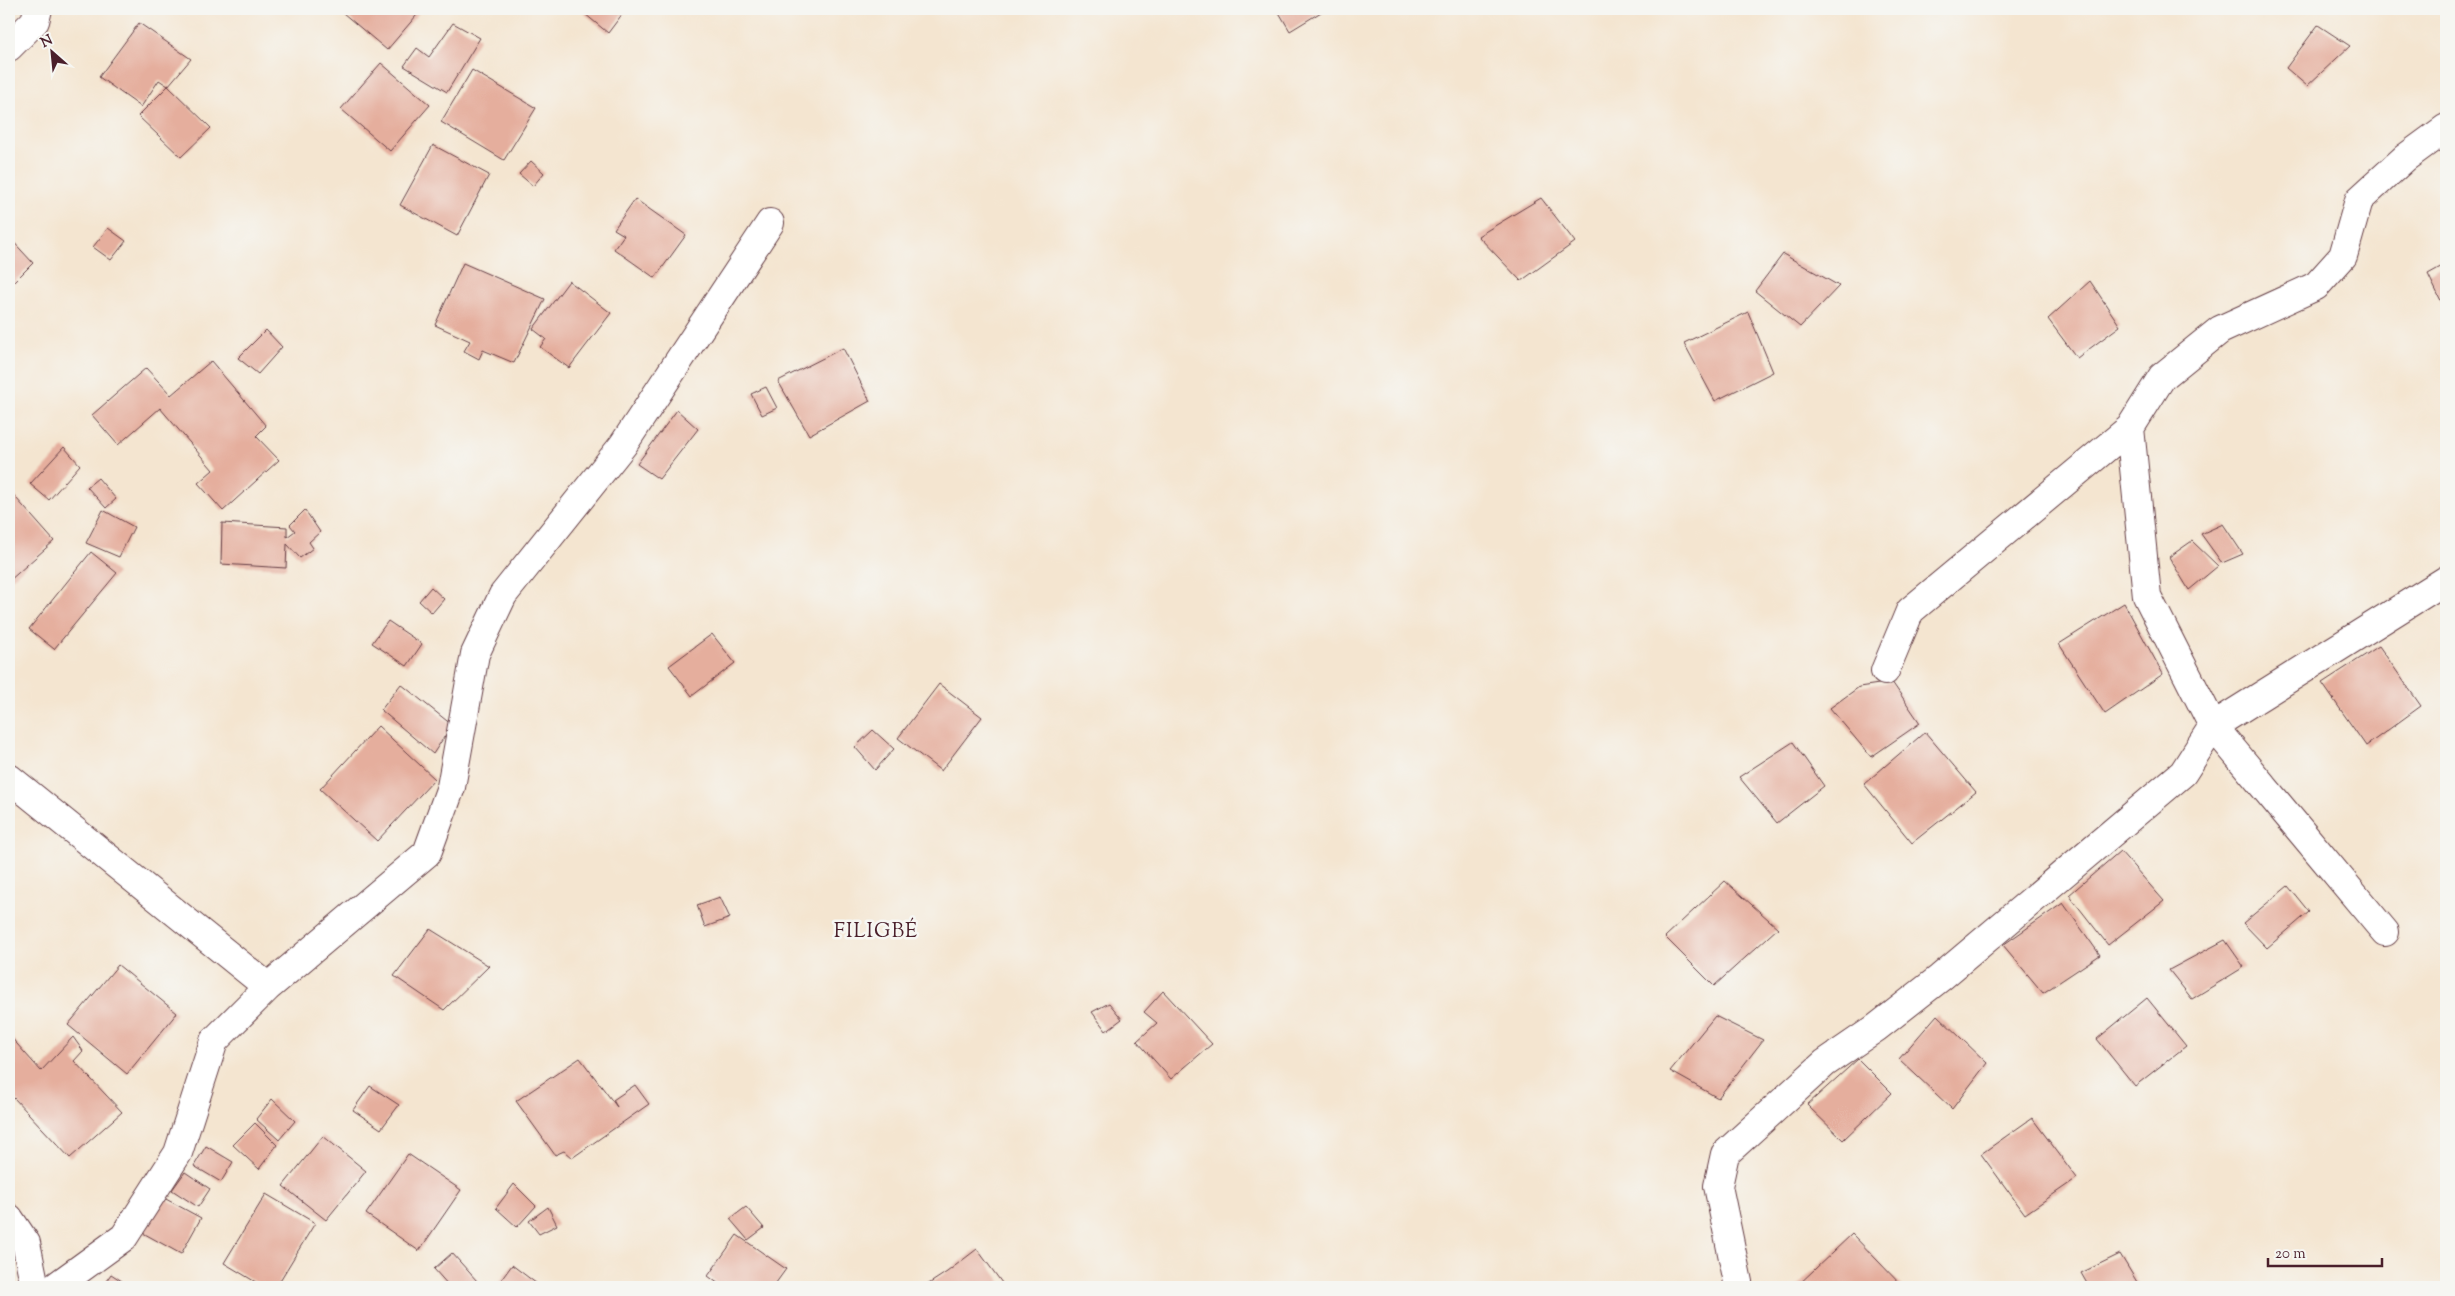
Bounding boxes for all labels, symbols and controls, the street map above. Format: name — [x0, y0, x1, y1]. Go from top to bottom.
north arrow — [28, 28, 78, 78]
text: N — [37, 31, 57, 54]
district label: FILIGBÉ — [834, 917, 918, 947]
scale bar — [2268, 1236, 2381, 1268]
text: 20 m — [2275, 1244, 2306, 1265]

